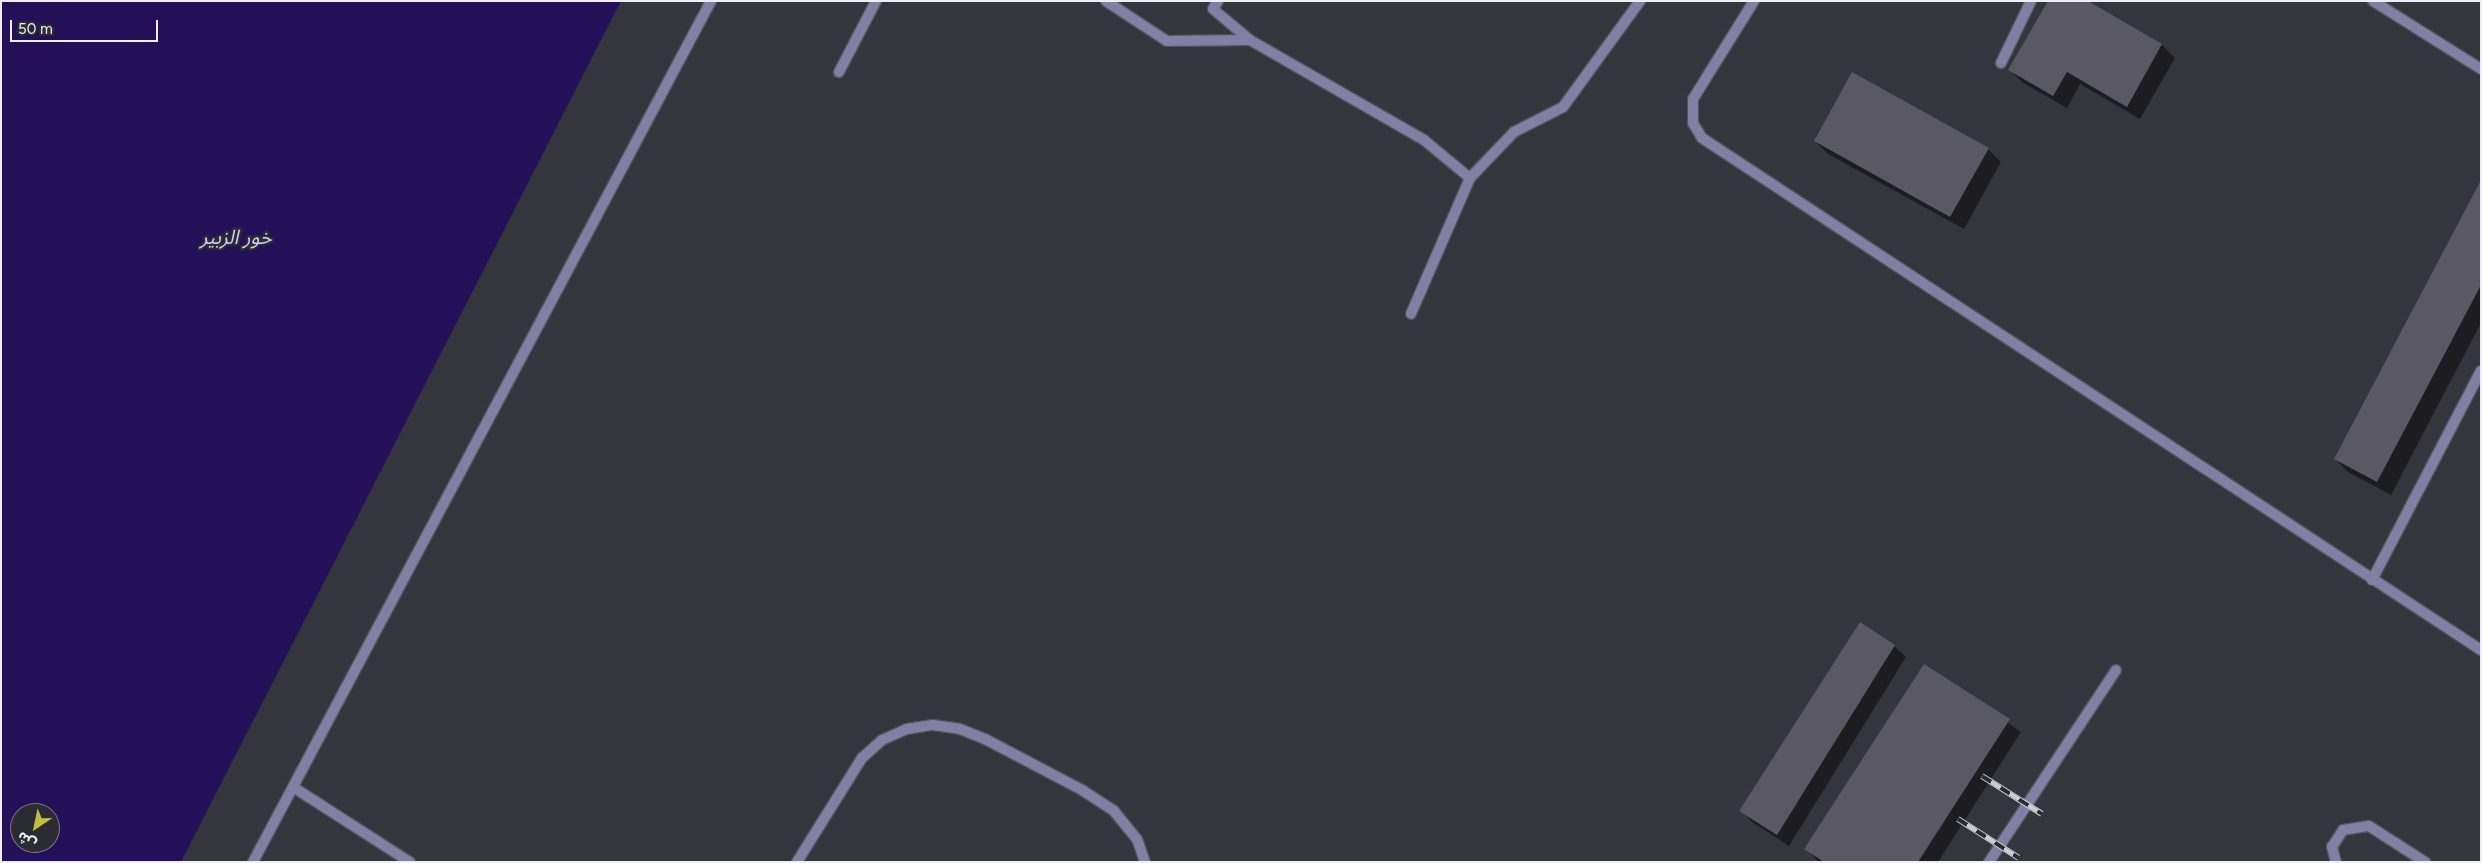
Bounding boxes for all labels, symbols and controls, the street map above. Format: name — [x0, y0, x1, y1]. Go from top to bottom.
scale bar — [12, 10, 160, 42]
text: 50 m — [18, 20, 53, 38]
water label: خور الزبير — [200, 225, 272, 249]
north arrow — [10, 803, 60, 853]
text: ش — [14, 828, 40, 852]

